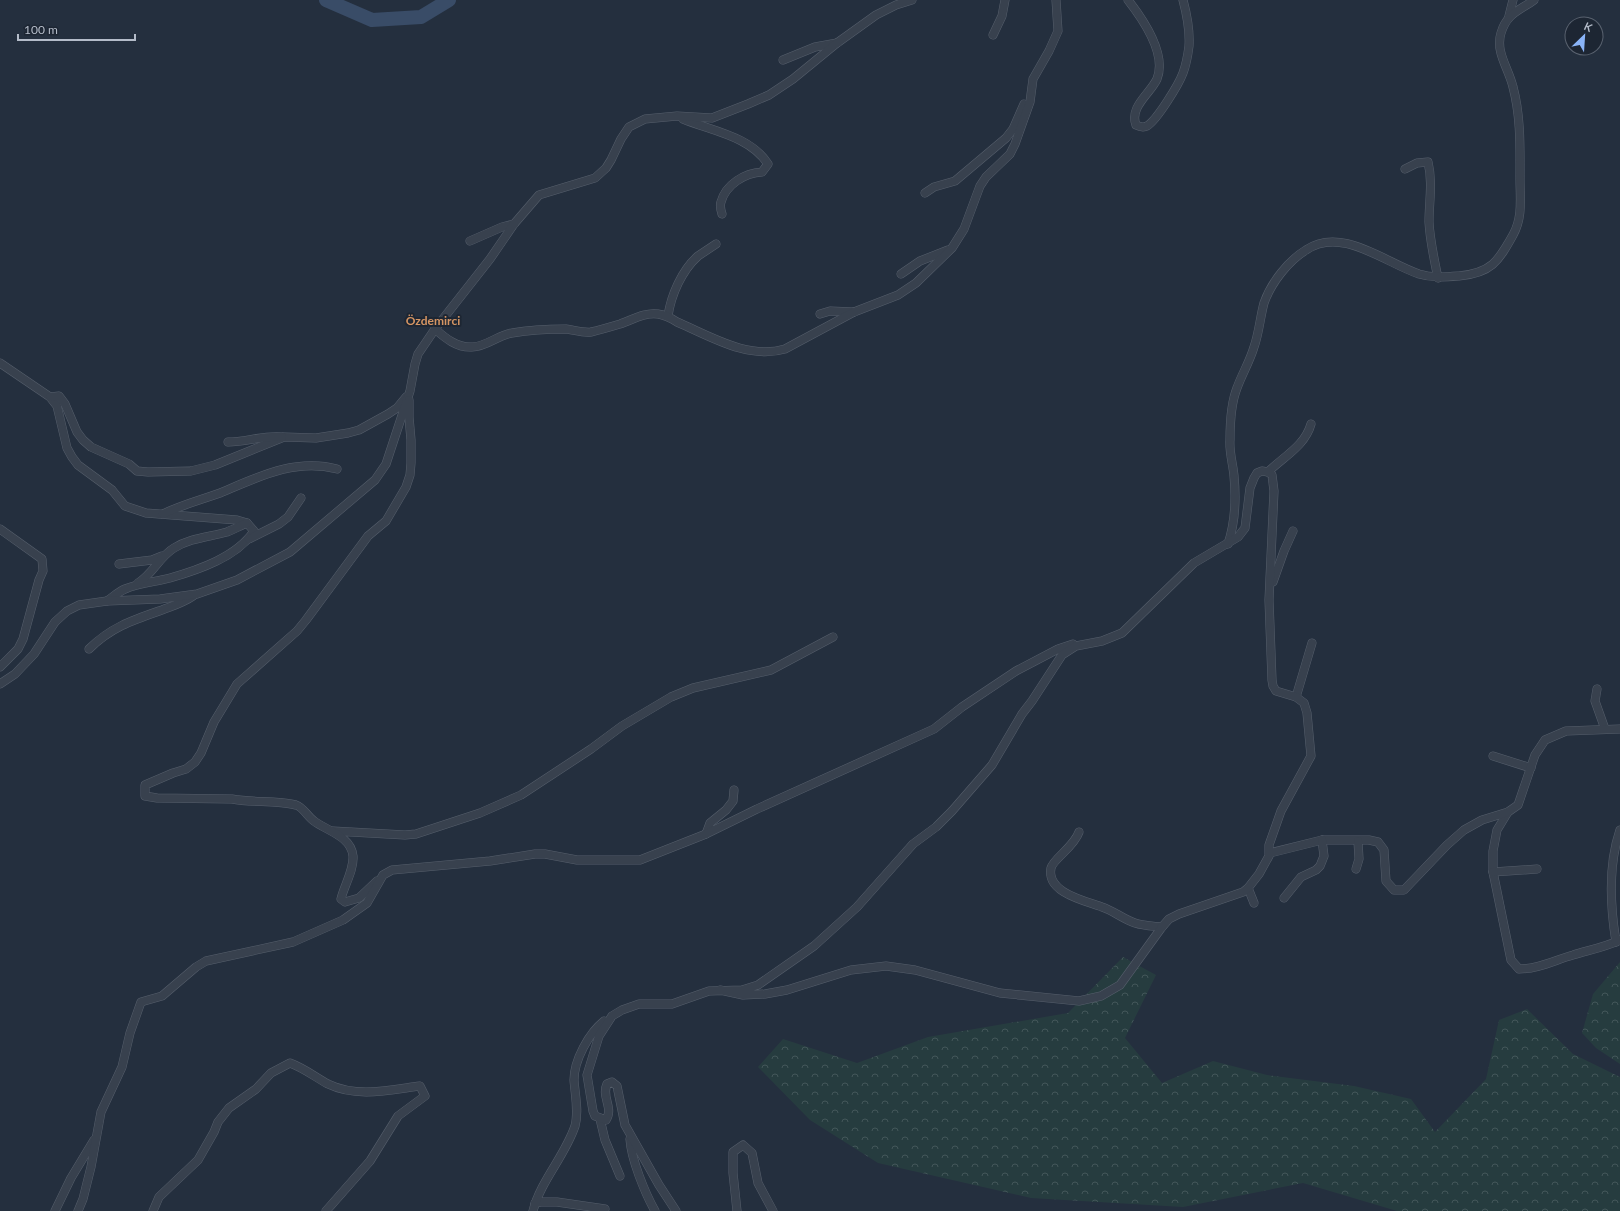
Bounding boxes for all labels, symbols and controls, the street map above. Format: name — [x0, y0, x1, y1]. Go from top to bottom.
scale bar — [18, 16, 135, 42]
north arrow — [1564, 16, 1604, 56]
text: K — [1582, 19, 1595, 34]
text: 100 m — [24, 22, 58, 37]
district label: Özdemirci — [406, 313, 460, 328]

